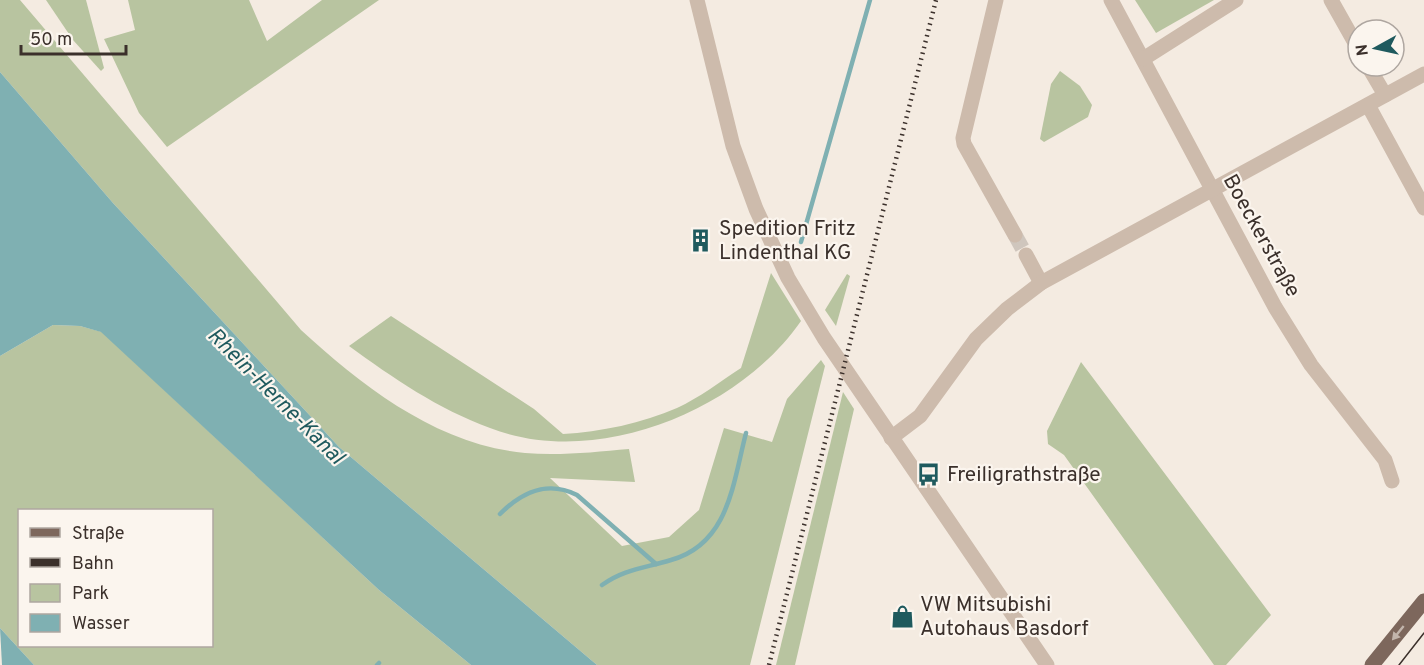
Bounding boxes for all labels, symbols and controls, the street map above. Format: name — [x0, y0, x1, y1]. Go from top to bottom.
scale bar — [21, 18, 126, 56]
north arrow — [1346, 18, 1406, 78]
text: 50 m — [30, 29, 72, 52]
text: N — [1352, 43, 1374, 57]
street label: Boeckerstraße — [1216, 170, 1306, 302]
place label: Spedition Fritz Lindenthal KG — [719, 216, 856, 267]
building icon: Spedition Fritz Lindenthal KG — [688, 228, 714, 254]
water label: Rhein-Herne-Kanal — [201, 323, 350, 472]
bus stop icon: Freiligrathstraße — [916, 462, 942, 488]
place label: Freiligrathstraße — [947, 462, 1101, 489]
legend — [18, 509, 213, 647]
text: Straße — [72, 523, 124, 546]
text: Bahn — [72, 553, 114, 576]
text: Park — [72, 583, 109, 606]
place label: VW Mitsubishi Autohaus Basdorf — [920, 592, 1088, 643]
shop icon: VW Mitsubishi Autohaus Basdorf — [889, 604, 915, 630]
text: Wasser — [72, 613, 130, 636]
one-way arrow — [1392, 625, 1405, 640]

